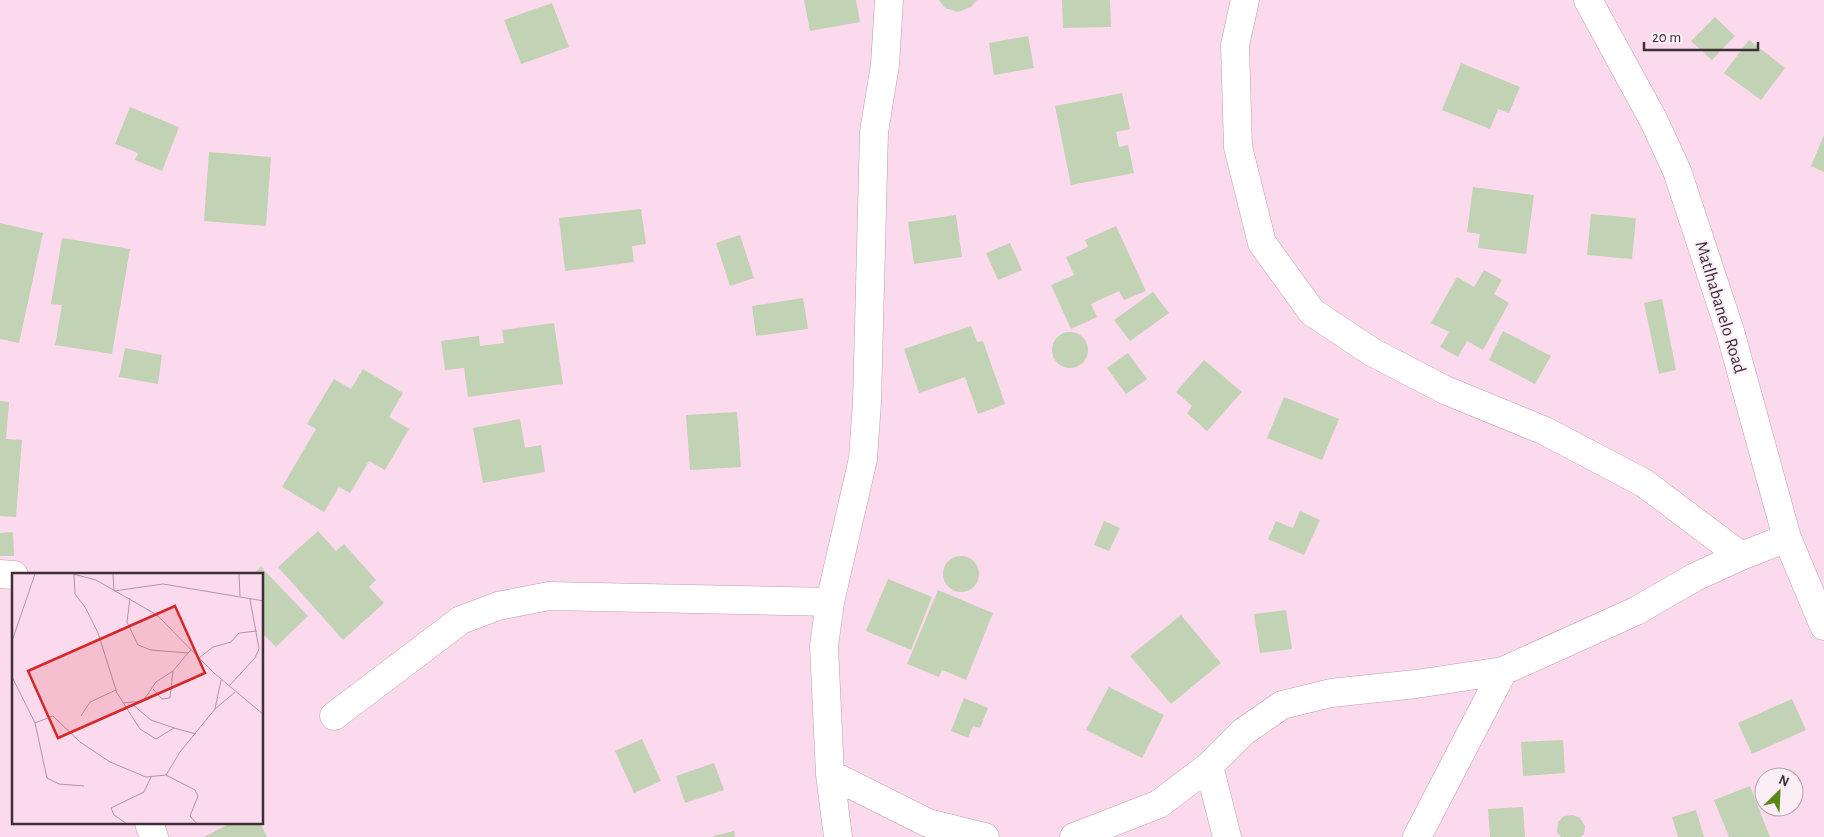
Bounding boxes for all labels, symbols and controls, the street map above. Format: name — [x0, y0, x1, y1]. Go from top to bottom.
scale bar — [1644, 20, 1758, 52]
text: 20 m — [1652, 30, 1681, 45]
street label: Matlhabanelo Road — [1691, 239, 1749, 376]
inset map — [12, 573, 264, 824]
north arrow — [1754, 767, 1804, 817]
text: N — [1777, 773, 1791, 789]

